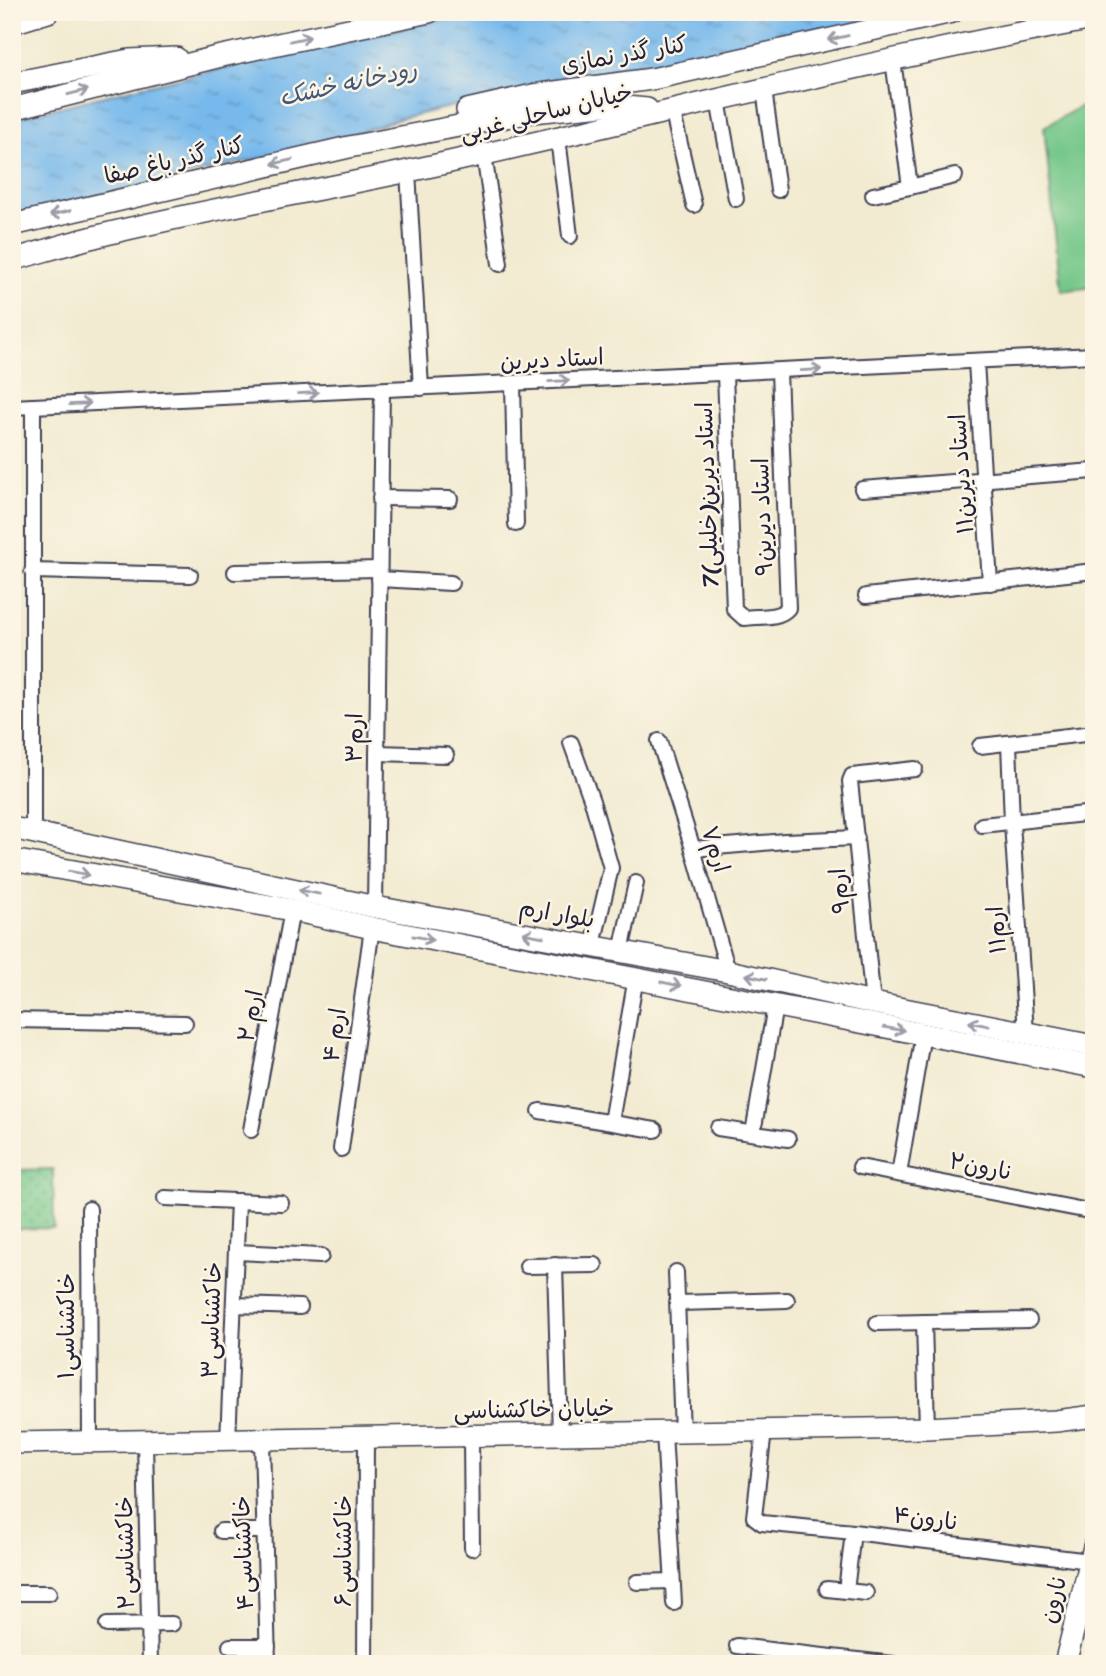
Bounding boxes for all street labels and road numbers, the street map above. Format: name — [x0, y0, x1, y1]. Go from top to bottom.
street label: کنار گذر نمازی — [558, 23, 691, 86]
street label: خیابان ساحلی غربی — [455, 71, 637, 154]
street label: کنار گذر باغ صفا — [100, 124, 248, 197]
street label: استاد دیرین — [499, 336, 605, 383]
street label: 7استاد دیرین(خلیلی) — [684, 401, 731, 589]
street label: استاد دیرین۱۱ — [937, 412, 986, 536]
street label: استاد دیرین۹ — [740, 457, 785, 577]
street label: ارم۳ — [334, 713, 375, 763]
street label: ارم۷ — [689, 821, 742, 878]
street label: ارم۹ — [817, 866, 862, 915]
street label: بلوار ارم — [516, 887, 598, 940]
street label: ارم۱۱ — [974, 905, 1019, 955]
street label: ارم ۲ — [225, 986, 276, 1046]
street label: ارم ۴ — [310, 1005, 359, 1065]
street label: نارون۲ — [946, 1140, 1016, 1193]
street label: خاکشناسی۳ — [189, 1261, 234, 1379]
street label: خاکشناسی۱ — [46, 1273, 87, 1379]
street label: خیابان خاکشناسی — [453, 1388, 615, 1431]
street label: نارون۴ — [891, 1494, 961, 1543]
street label: خاکشناسی۴ — [221, 1495, 266, 1611]
street label: خاکشناسی۶ — [323, 1495, 364, 1607]
street label: خاکشناسی۲ — [104, 1496, 147, 1610]
street label: نارون — [1028, 1571, 1079, 1628]

